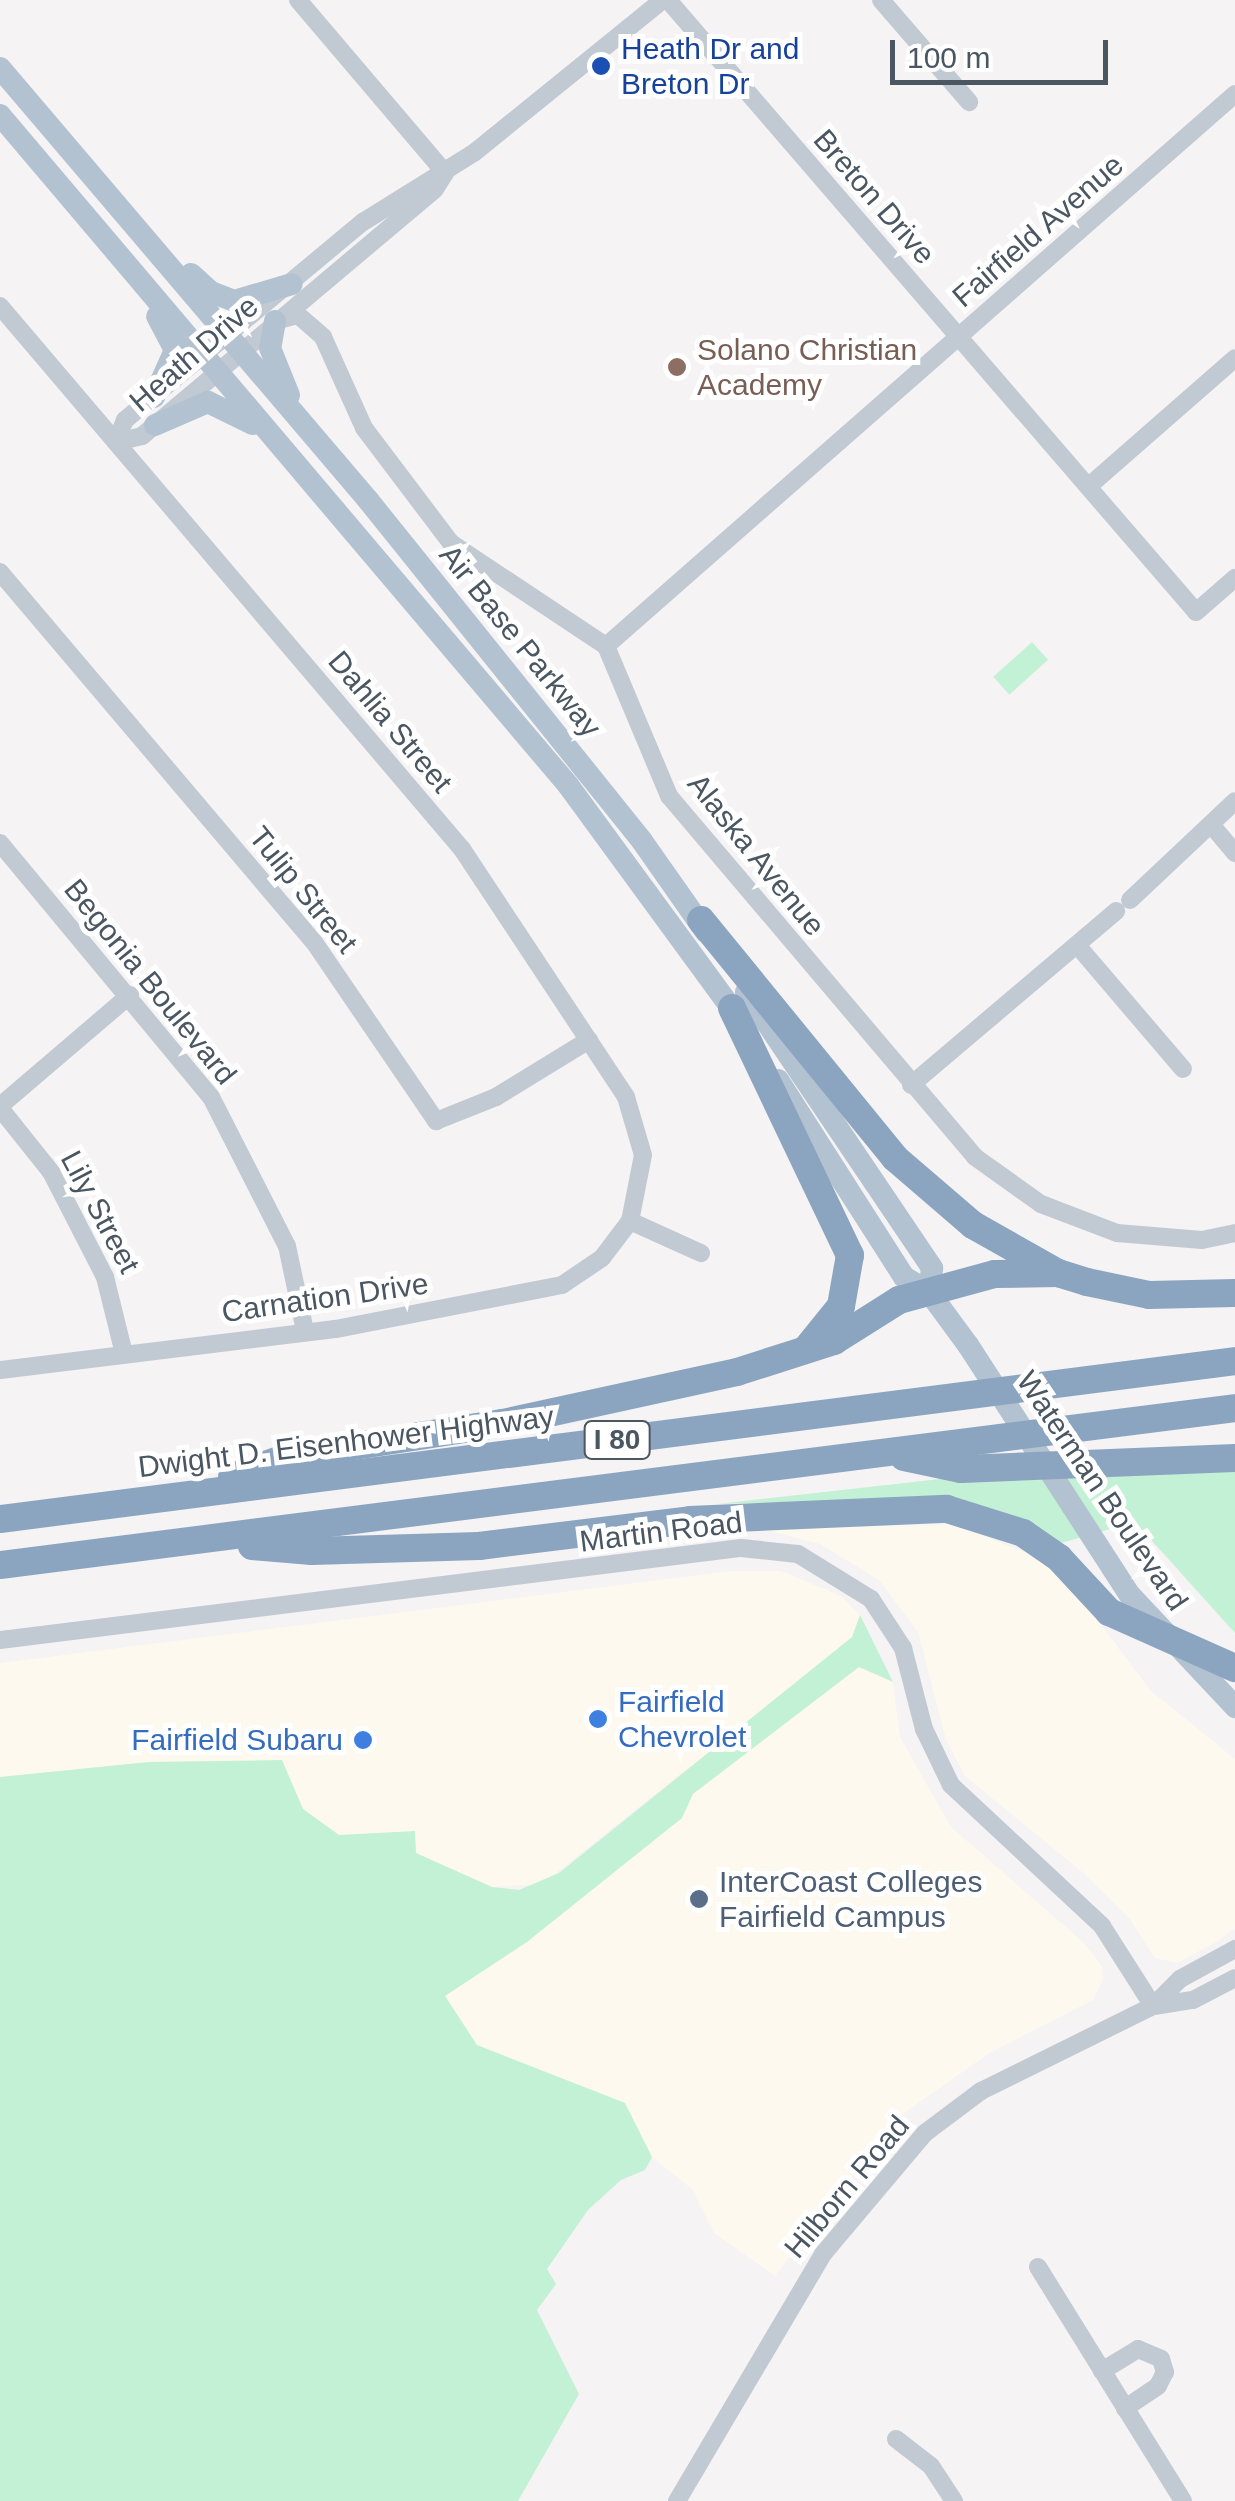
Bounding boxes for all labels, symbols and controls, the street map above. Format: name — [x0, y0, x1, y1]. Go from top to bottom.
scale bar — [895, 20, 1112, 82]
place label: Heath Dr and Breton Dr — [621, 31, 799, 102]
text: 100 m — [907, 41, 990, 74]
marker: Heath Dr and Breton Dr — [590, 55, 612, 77]
street label: Breton Drive — [806, 122, 942, 272]
street label: Fairfield Avenue — [945, 146, 1131, 316]
street label: Heath Drive — [122, 288, 266, 420]
place label: Solano Christian Academy — [697, 332, 917, 402]
marker: Solano Christian Academy — [666, 356, 688, 378]
street label: Air Base Parkway — [432, 538, 608, 744]
street label: Dahlia Street — [320, 644, 460, 800]
street label: Alaska Avenue — [679, 766, 833, 944]
street label: Tulip Street — [241, 819, 365, 961]
street label: Begonia Boulevard — [56, 872, 244, 1092]
street label: Lily Street — [53, 1145, 147, 1279]
street label: Carnation Drive — [219, 1266, 431, 1330]
street label: Waterman Boulevard — [1009, 1365, 1195, 1617]
street label: Dwight D. Eisenhower Highway — [136, 1399, 556, 1485]
road number: I 80 — [582, 1417, 652, 1463]
street label: Martin Road — [578, 1504, 744, 1560]
place label: Fairfield Chevrolet — [618, 1684, 746, 1754]
marker: Fairfield Chevrolet — [587, 1708, 609, 1730]
place label: Fairfield Subaru — [131, 1722, 343, 1758]
marker: Fairfield Subaru — [352, 1729, 374, 1751]
place label: InterCoast Colleges Fairfield Campus — [719, 1864, 982, 1934]
marker: InterCoast Colleges Fairfield Campus — [688, 1888, 710, 1910]
street label: Hilborn Road — [777, 2108, 917, 2266]

